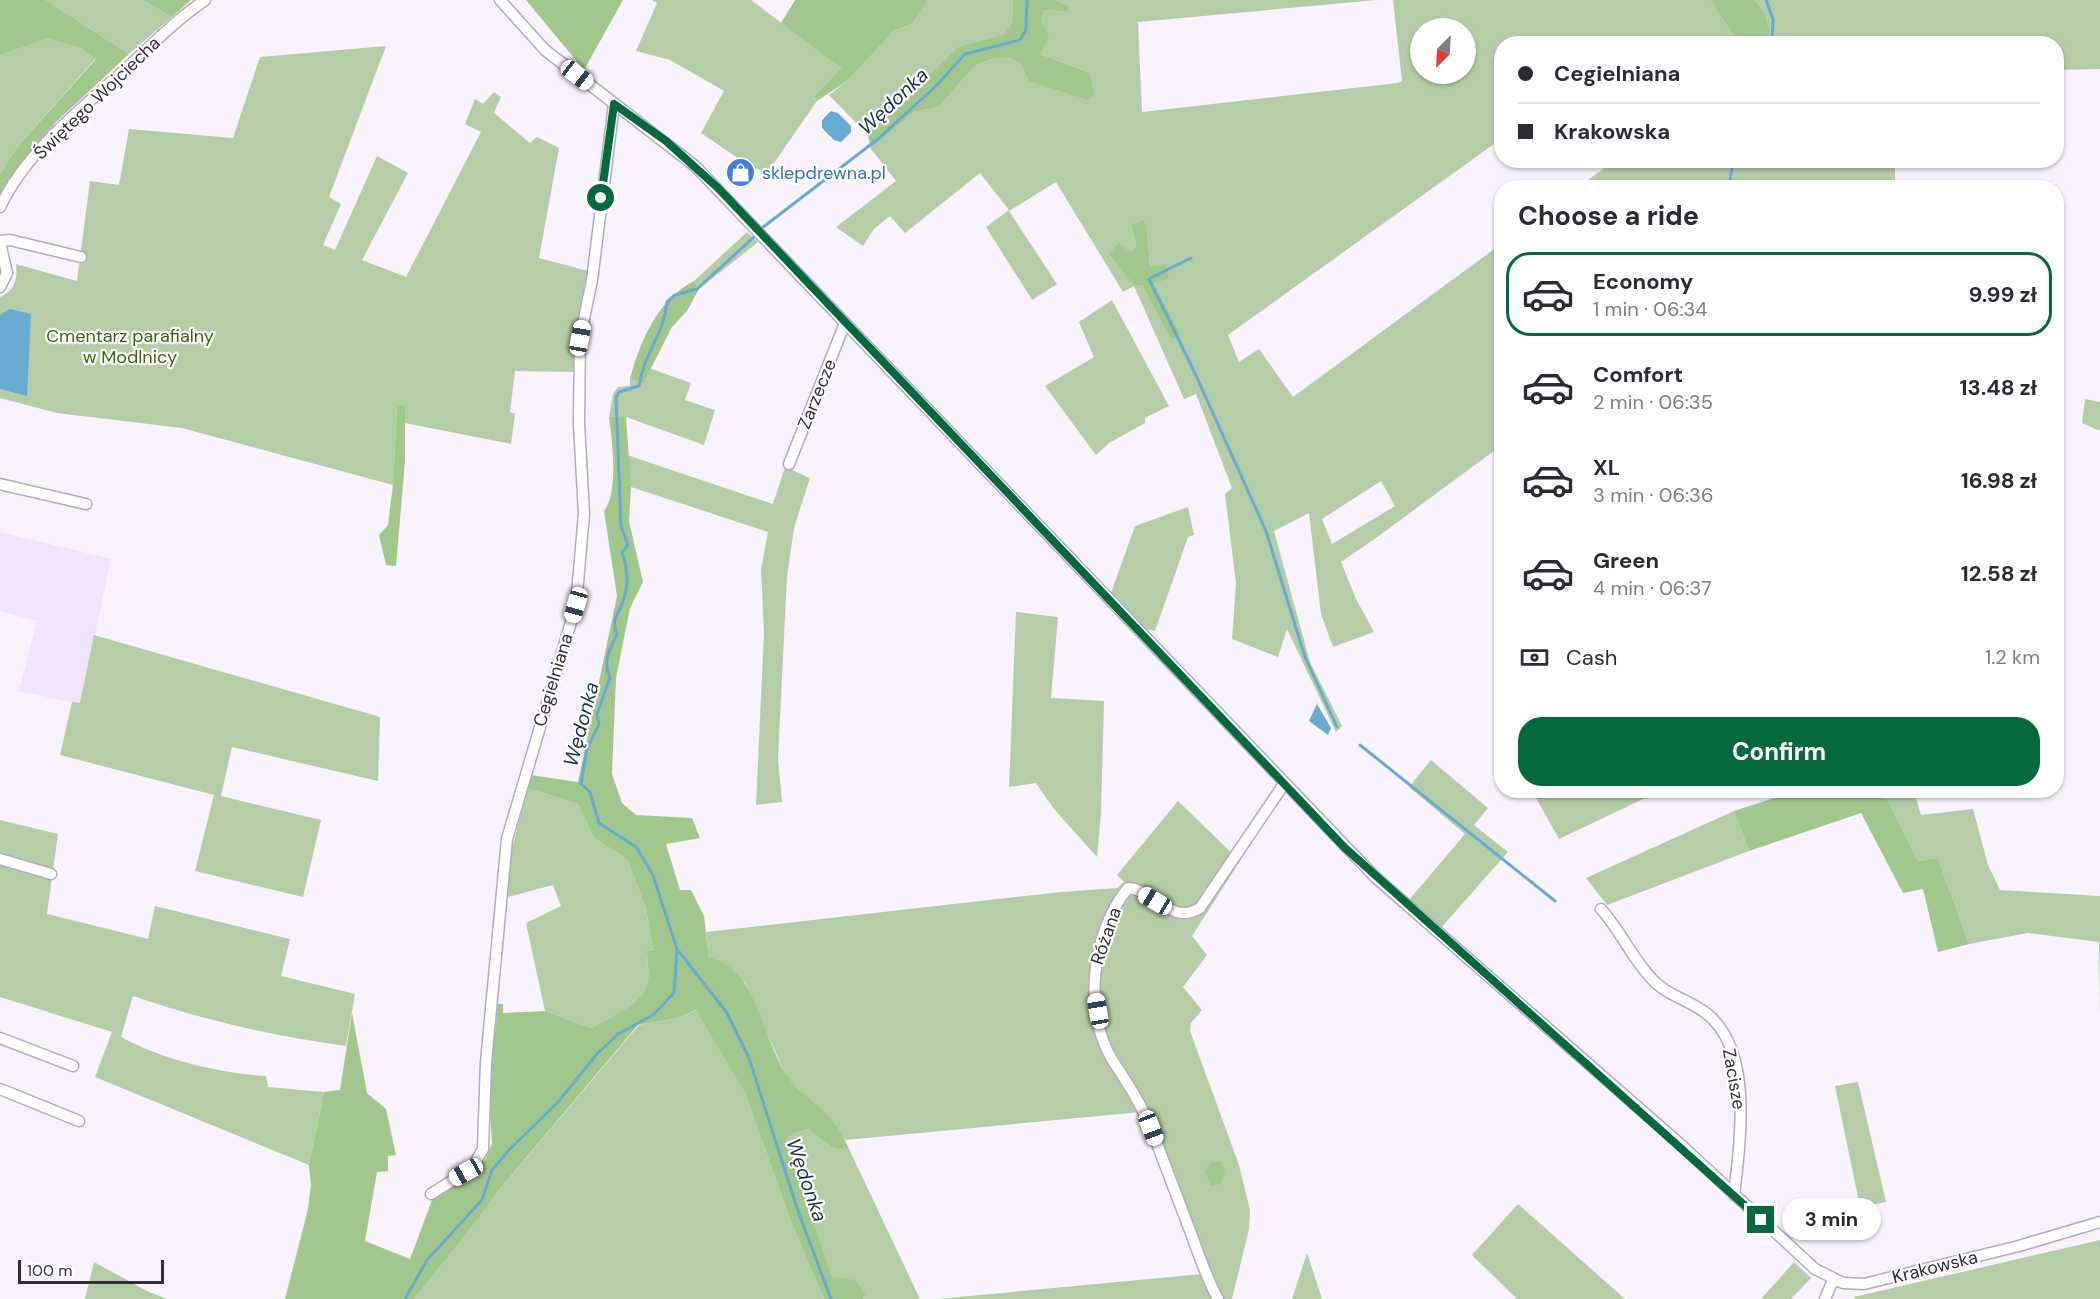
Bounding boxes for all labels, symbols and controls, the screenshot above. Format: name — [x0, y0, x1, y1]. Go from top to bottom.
north arrow — [1410, 18, 1476, 84]
map controls — [1410, 18, 1476, 84]
street label: Świętego Wojciecha — [28, 31, 166, 165]
car — [557, 57, 597, 93]
text: Cegielniana — [1554, 59, 1680, 88]
water label: Wędonka — [852, 62, 934, 140]
text: Krakowska — [1554, 117, 1670, 146]
shop icon: sklepdrewna.pl — [725, 157, 757, 189]
place label: sklepdrewna.pl — [762, 161, 886, 185]
route start — [587, 184, 614, 211]
text: Choose a ride — [1518, 198, 1699, 233]
icon: car — [1521, 267, 1575, 321]
text: Economy — [1593, 267, 1693, 296]
text: 9.99 zł — [1968, 280, 2037, 309]
text: 1 min · 06:34 — [1593, 296, 1708, 322]
car — [568, 319, 592, 357]
park label: Cmentarz parafialny w Modlnicy — [46, 324, 214, 369]
street label: Zarzecze — [792, 355, 842, 433]
icon: car — [1521, 360, 1575, 414]
text: Comfort — [1593, 360, 1683, 389]
text: 13.48 zł — [1960, 373, 2037, 402]
text: 2 min · 06:35 — [1593, 389, 1713, 415]
icon: car — [1521, 453, 1575, 507]
text: XL — [1593, 453, 1620, 482]
text: 16.98 zł — [1961, 466, 2037, 495]
text: 3 min · 06:36 — [1593, 482, 1714, 508]
icon: car — [1521, 546, 1575, 600]
text: Green — [1593, 546, 1659, 575]
text: 12.58 zł — [1961, 559, 2037, 588]
text: 4 min · 06:37 — [1593, 575, 1712, 601]
car — [562, 585, 590, 625]
street label: Cegielniana — [527, 630, 579, 730]
icon: cash — [1518, 641, 1551, 674]
text: Cash — [1566, 643, 1617, 672]
text: 1.2 km — [1985, 644, 2040, 670]
water label: Wędonka — [557, 679, 605, 769]
button: Confirm — [1518, 717, 2040, 786]
car — [1135, 884, 1175, 918]
street label: Różana — [1085, 904, 1127, 968]
car — [1086, 992, 1110, 1030]
street label: Zacisze — [1717, 1047, 1751, 1111]
car — [1136, 1108, 1166, 1148]
water label: Wędonka — [781, 1135, 833, 1225]
car — [446, 1155, 486, 1189]
callout: 3 min — [1782, 1199, 1881, 1241]
route end — [1747, 1206, 1774, 1233]
text: 3 min — [1805, 1206, 1858, 1232]
street label: Krakowska — [1890, 1245, 1980, 1289]
scale bar — [18, 1257, 164, 1284]
text: 100 m — [27, 1260, 72, 1281]

